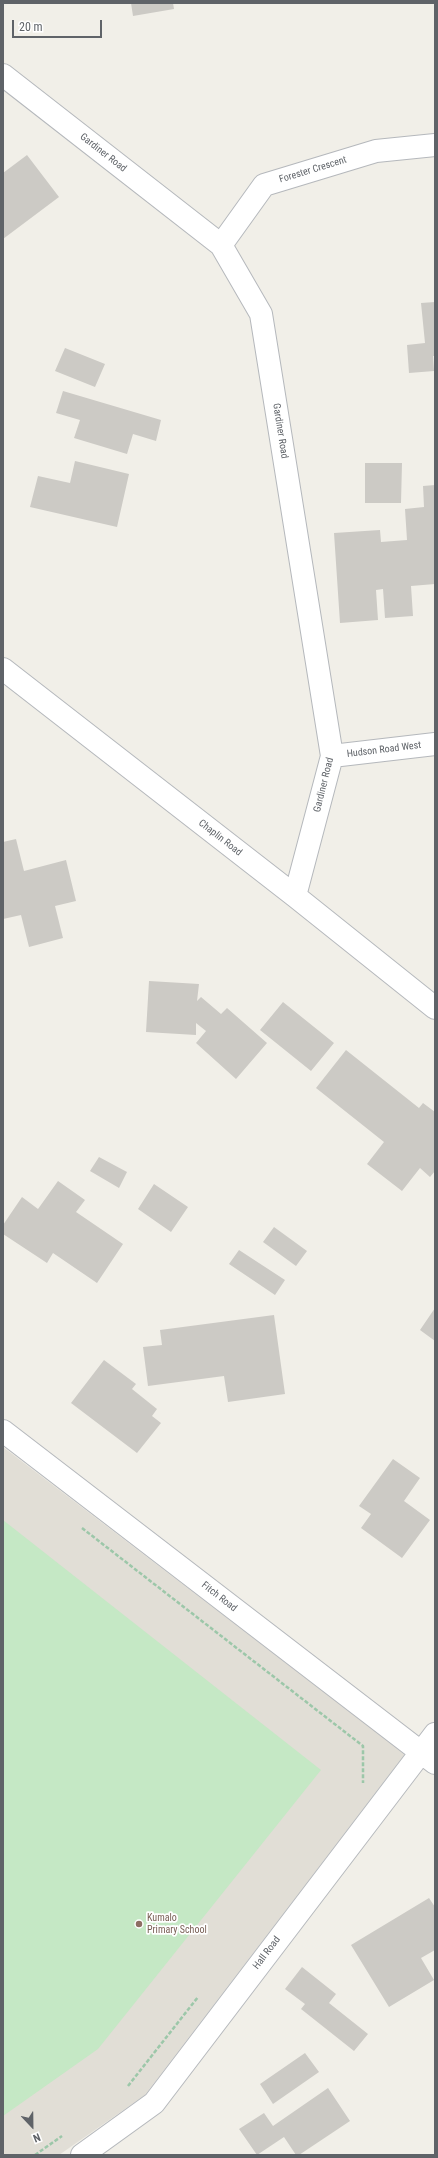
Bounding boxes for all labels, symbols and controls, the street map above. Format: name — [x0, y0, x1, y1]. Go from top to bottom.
scale bar — [14, 12, 104, 38]
text: 20 m — [19, 20, 43, 34]
street label: Gardiner Road — [77, 131, 129, 175]
street label: Forester Crescent — [278, 154, 348, 186]
street label: Gardiner Road — [270, 402, 290, 460]
street label: Hudson Road West — [346, 739, 422, 761]
street label: Gardiner Road — [311, 756, 337, 814]
street label: Chaplin Road — [196, 817, 244, 859]
street label: Fitch Road — [199, 1579, 239, 1615]
place label: Kumalo Primary School — [147, 1912, 207, 1936]
marker: Kumalo Primary School — [134, 1919, 144, 1929]
street label: Hall Road — [251, 1934, 283, 1972]
north arrow — [12, 2106, 52, 2146]
text: N — [31, 2130, 42, 2145]

